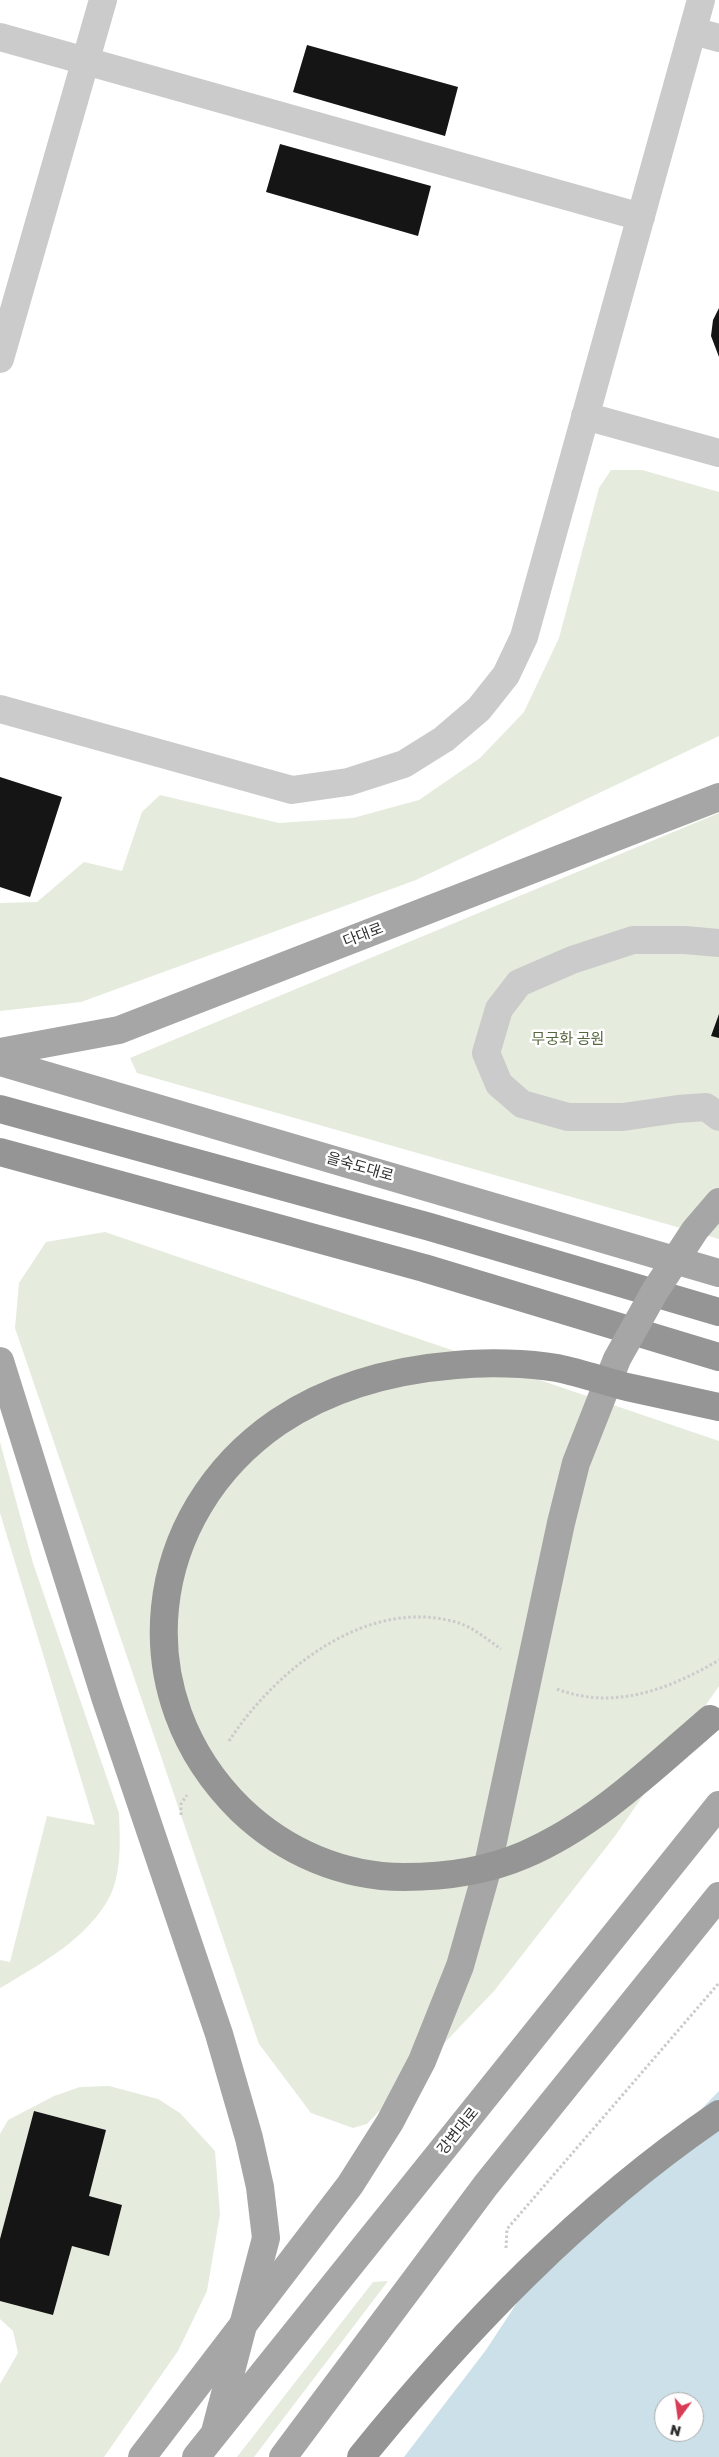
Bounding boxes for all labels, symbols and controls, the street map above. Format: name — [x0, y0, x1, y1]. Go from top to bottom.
street label: 다대로 — [340, 919, 386, 951]
park label: 무궁화 공원 — [532, 1030, 604, 1048]
street label: 을숙도대로 — [324, 1149, 396, 1185]
street label: 강변대로 — [434, 2104, 482, 2158]
north arrow — [654, 2392, 704, 2442]
text: N — [668, 2422, 683, 2441]

